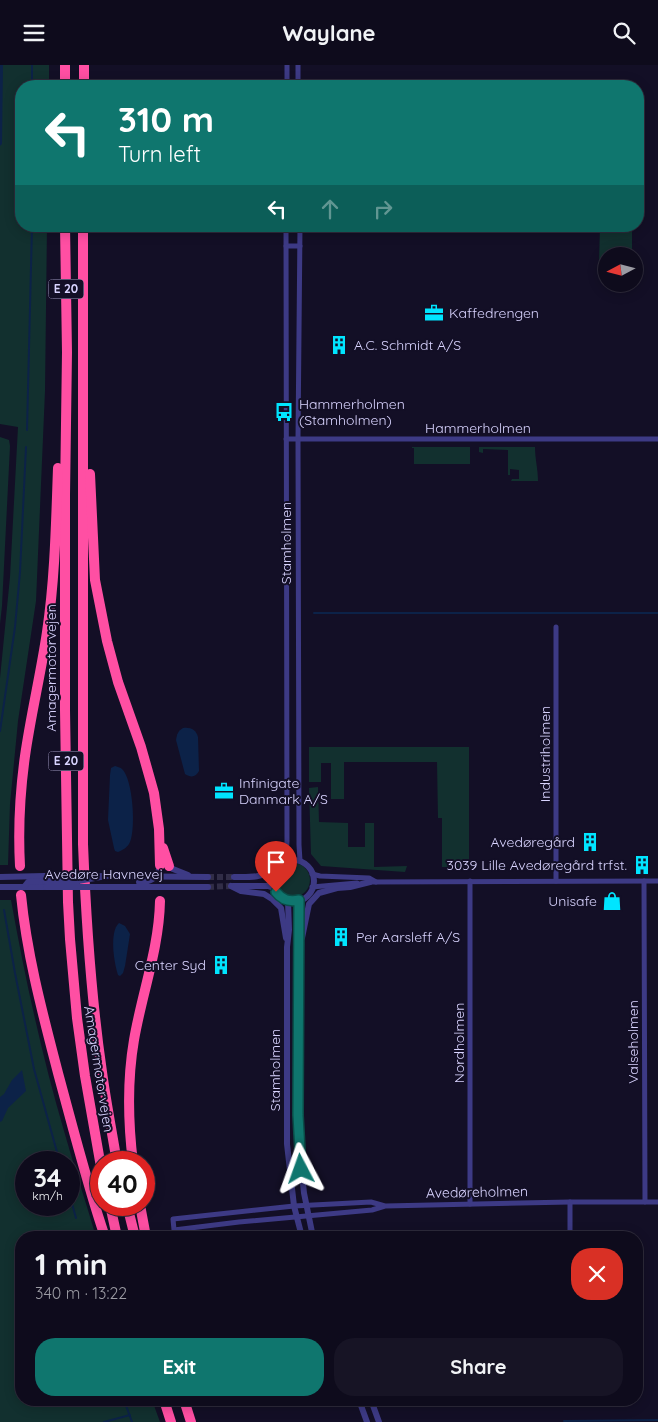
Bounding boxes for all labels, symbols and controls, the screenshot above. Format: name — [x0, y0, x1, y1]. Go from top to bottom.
icon: menu — [20, 19, 48, 47]
text: Waylane — [282, 19, 376, 47]
icon: search — [610, 19, 638, 47]
text: 310 m — [118, 97, 214, 141]
icon: left — [35, 100, 100, 165]
text: Turn left — [118, 140, 201, 168]
icon: left — [263, 195, 291, 223]
icon: ahead — [316, 195, 344, 223]
icon: right — [369, 195, 397, 223]
north arrow — [598, 247, 642, 293]
map controls — [598, 247, 643, 292]
road number: E 20 — [48, 279, 84, 298]
office icon: Kaffedrengen — [423, 302, 445, 324]
place label: Kaffedrengen — [449, 304, 539, 322]
building icon: A.C. Schmidt A/S — [328, 334, 350, 356]
place label: A.C. Schmidt A/S — [354, 336, 461, 354]
place label: Hammerholmen (Stamholmen) — [299, 395, 405, 429]
bus stop icon: Hammerholmen (Stamholmen) — [273, 401, 295, 423]
street label: Hammerholmen — [425, 419, 531, 437]
street label: Stamholmen — [277, 502, 295, 584]
street label: Amagermotorvejen — [42, 604, 60, 732]
street label: Industriholmen — [536, 706, 554, 802]
road number: E 20 — [48, 751, 84, 771]
place label: Infinigate Danmark A/S — [239, 774, 328, 808]
office icon: Infinigate Danmark A/S — [213, 780, 235, 802]
building icon: Avedøregård — [579, 831, 601, 853]
place label: Avedøregård — [491, 833, 575, 851]
pin — [255, 841, 297, 892]
icon: arrive — [262, 848, 290, 876]
building icon: 3039 Lille Avedøregård trfst. — [631, 854, 653, 876]
place label: 3039 Lille Avedøregård trfst. — [447, 856, 627, 874]
street label: Avedøre Havnevej — [45, 865, 163, 883]
shop icon: Unisafe — [601, 890, 623, 912]
place label: Unisafe — [548, 892, 597, 910]
building icon: Per Aarsleff A/S — [330, 926, 352, 948]
place label: Per Aarsleff A/S — [356, 928, 460, 946]
building icon: Center Syd — [210, 954, 232, 976]
place label: Center Syd — [135, 956, 206, 974]
street label: Valseholmen — [624, 1000, 642, 1084]
street label: Nordholmen — [450, 1003, 468, 1083]
street label: Amagermotorvejen — [80, 1005, 118, 1133]
street label: Stamholmen — [266, 1029, 284, 1111]
position arrow — [274, 1142, 326, 1194]
speed limit sign: 40 — [90, 1151, 155, 1216]
text: 34 — [33, 1162, 62, 1193]
street label: Avedøreholmen — [426, 1182, 528, 1202]
text: km/h — [32, 1188, 63, 1203]
text: 1 min — [35, 1245, 108, 1283]
button: close — [571, 1248, 623, 1300]
text: 340 m · 13:22 — [35, 1283, 127, 1303]
button: Exit — [35, 1338, 324, 1396]
button: Share — [334, 1338, 623, 1396]

